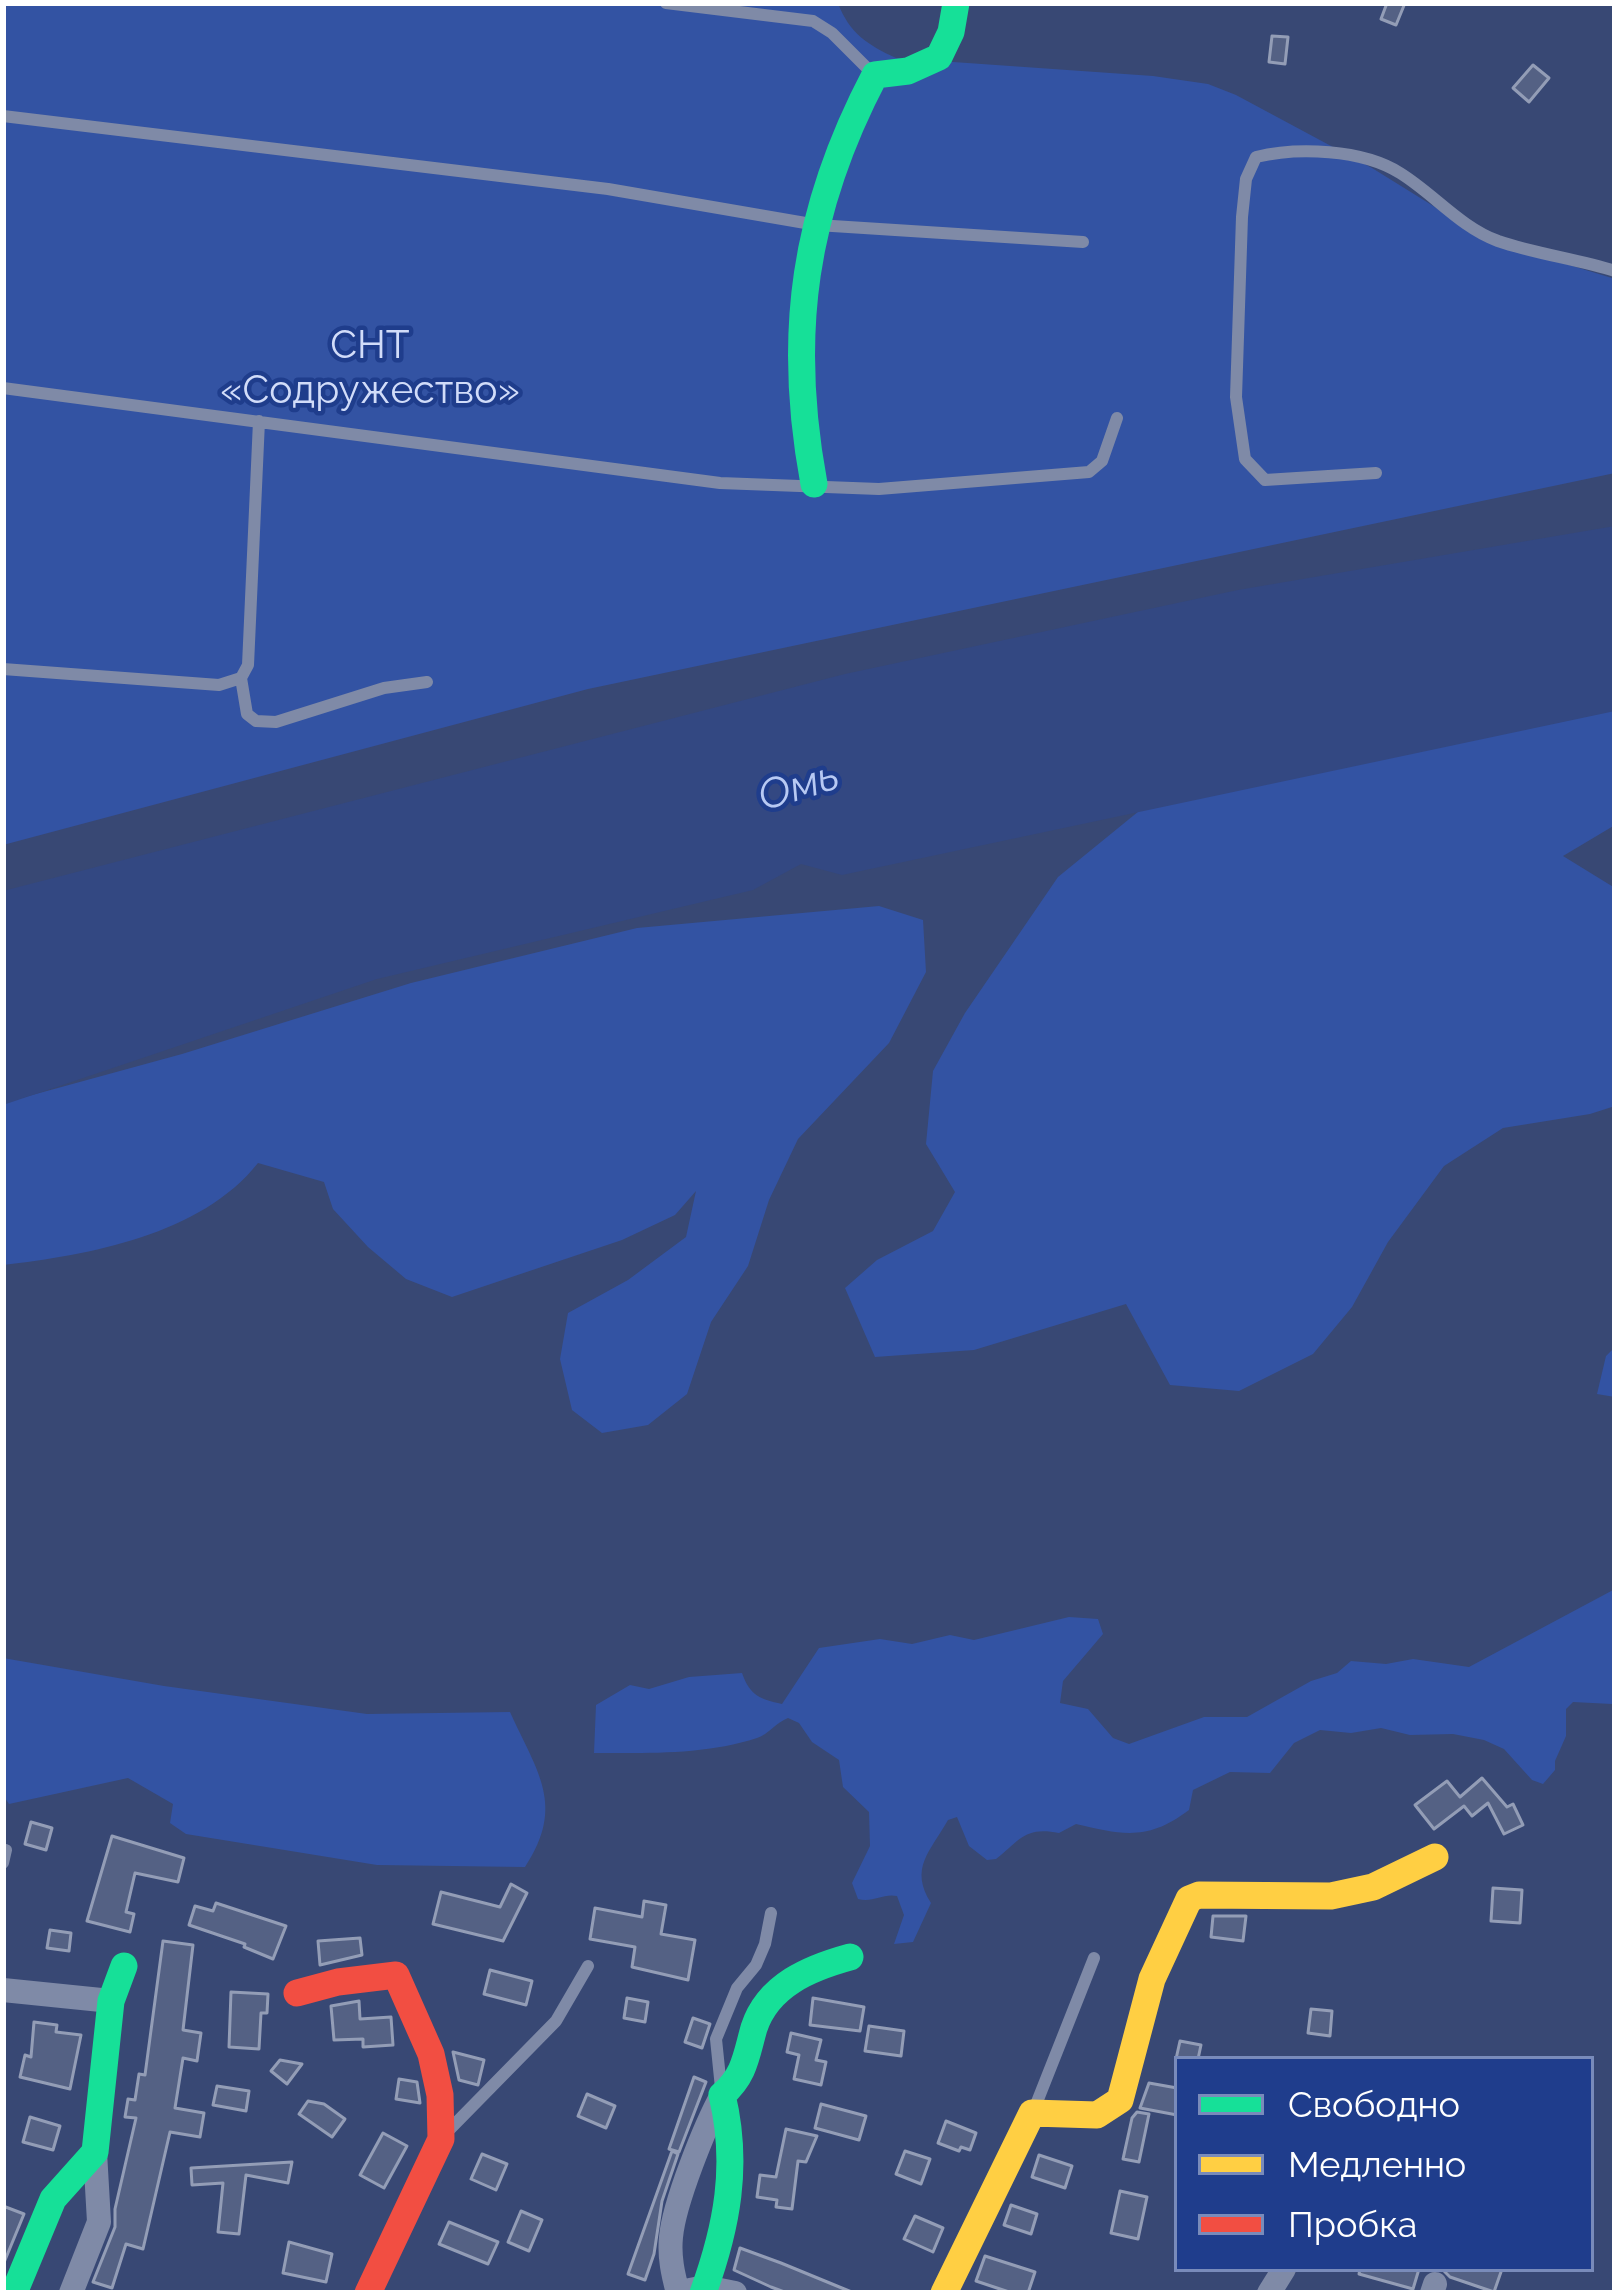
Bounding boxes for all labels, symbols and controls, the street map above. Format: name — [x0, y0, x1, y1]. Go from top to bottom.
park label: СНТ «Содружество» — [220, 323, 520, 414]
water label: Омь — [752, 751, 846, 823]
legend — [1174, 2056, 1594, 2272]
text: Свободно — [1288, 2083, 1460, 2125]
text: Медленно — [1288, 2143, 1466, 2185]
text: Пробка — [1288, 2203, 1418, 2245]

